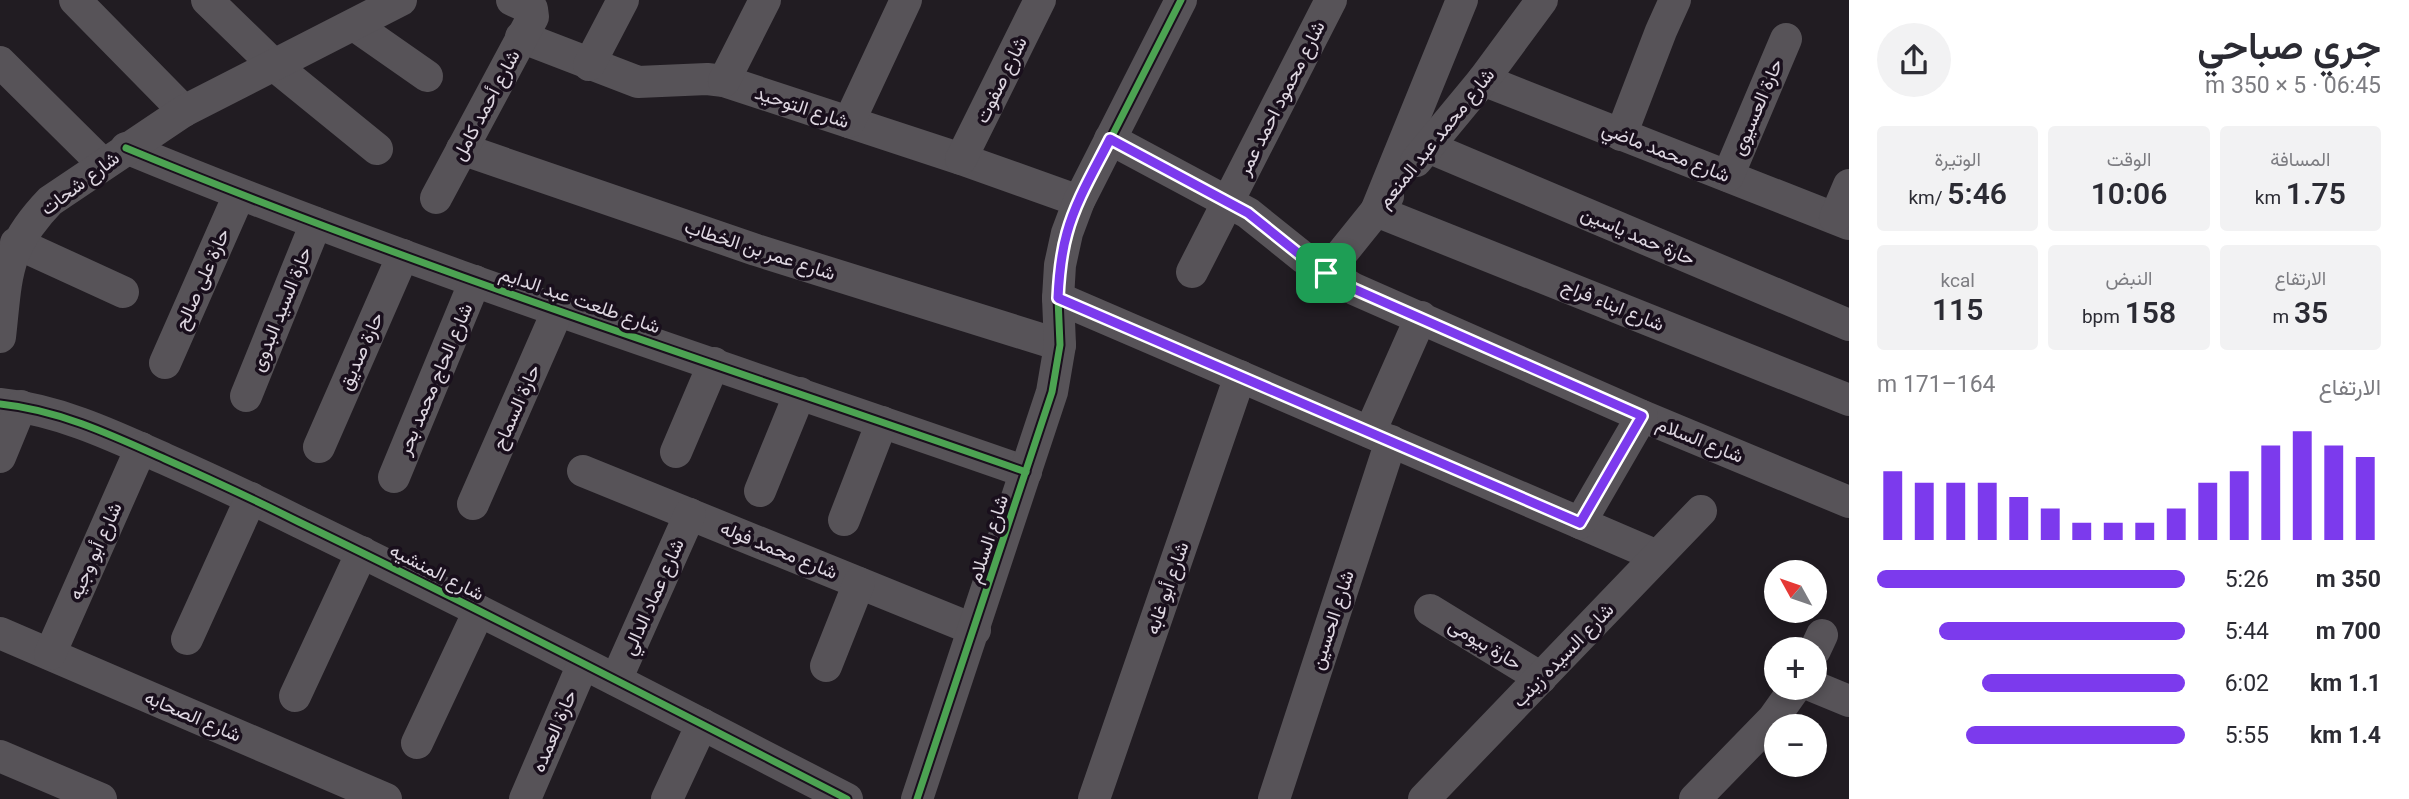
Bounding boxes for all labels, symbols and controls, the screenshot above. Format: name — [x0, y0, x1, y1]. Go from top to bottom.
street label: شارع محمود احمد عمر — [1232, 17, 1331, 180]
button: share — [1877, 23, 1951, 97]
text: جري صباحي — [2197, 24, 2381, 68]
street label: شارع صفوت — [970, 33, 1033, 127]
street label: شارع أحمد كامل — [447, 46, 526, 165]
street label: حارة العسيوى — [1726, 55, 1788, 159]
street label: شارع محمد عبد المنعم — [1373, 63, 1500, 213]
text: 06:45 · 5 × 350 m — [2205, 72, 2381, 99]
street label: شارع التوحيد — [752, 81, 852, 134]
street label: شارع محمد ماضي — [1597, 117, 1733, 191]
street label: شارع شحات — [36, 146, 124, 221]
text: الوتيرة — [1934, 148, 1981, 171]
text: الوقت — [2107, 148, 2151, 171]
text: المسافة — [2270, 148, 2331, 171]
text: 5:46 — [1947, 176, 2007, 211]
text: 10:06 — [2091, 176, 2167, 211]
text: 1.75 — [2286, 176, 2346, 211]
text: /km — [1908, 186, 1947, 209]
text: km — [2255, 186, 2286, 209]
street label: حارة حمد ياسين — [1577, 202, 1699, 270]
street label: شارع عمر بن الخطاب — [681, 215, 838, 286]
street label: حارة على صالح — [169, 225, 236, 334]
street label: حارة السيد البدوى — [246, 243, 316, 375]
pin — [1296, 243, 1356, 303]
icon: arrive — [1307, 254, 1345, 292]
street label: شارع طلعت عبد الدايم — [496, 262, 663, 339]
text: النبض — [2106, 267, 2153, 290]
text: الارتفاع — [2275, 267, 2326, 290]
text: kcal — [1941, 269, 1975, 292]
street label: شارع ابناء فراج — [1558, 274, 1668, 337]
text: 115 — [1932, 292, 1983, 327]
text: 158 — [2125, 295, 2176, 330]
text: 35 — [2294, 295, 2328, 330]
street label: شارع الحاج محمد بحر — [392, 300, 478, 460]
text: bpm — [2082, 305, 2125, 328]
text: m — [2273, 305, 2294, 328]
street label: حارة صديق — [334, 308, 388, 394]
street label: حارة السماح — [487, 361, 546, 454]
text: 164–171 m — [1877, 371, 1996, 398]
text: الارتفاع — [2319, 374, 2381, 401]
street label: شارع السلام — [1653, 412, 1747, 469]
street label: شارع السلام — [963, 492, 1014, 586]
street label: شارع أبو وجيه — [63, 499, 128, 604]
street label: شارع محمد فوله — [717, 516, 841, 585]
street label: شارع عماد الدالي — [617, 535, 693, 660]
street label: شارع المنشيه — [385, 538, 488, 606]
street label: شارع أبو غابه — [1140, 539, 1195, 638]
north arrow — [1764, 560, 1827, 623]
map controls — [1764, 560, 1827, 777]
text: 5:26 — [2225, 566, 2269, 593]
text: 350 m — [2316, 566, 2381, 593]
street label: شارع الحسين — [1305, 567, 1360, 673]
street label: شارع السيده زينب — [1508, 598, 1619, 713]
street label: حارة بيومى — [1444, 613, 1526, 675]
text: 5:44 — [2225, 618, 2269, 645]
text: 700 m — [2316, 618, 2381, 645]
button: + — [1764, 637, 1827, 700]
text: 6:02 — [2225, 670, 2269, 697]
text: 1.1 km — [2310, 670, 2381, 697]
street label: شارع الصحابه — [141, 685, 245, 748]
street label: حارة العمده — [526, 687, 582, 775]
button: − — [1764, 714, 1827, 777]
text: 5:55 — [2225, 722, 2269, 749]
text: 1.4 km — [2310, 722, 2381, 749]

